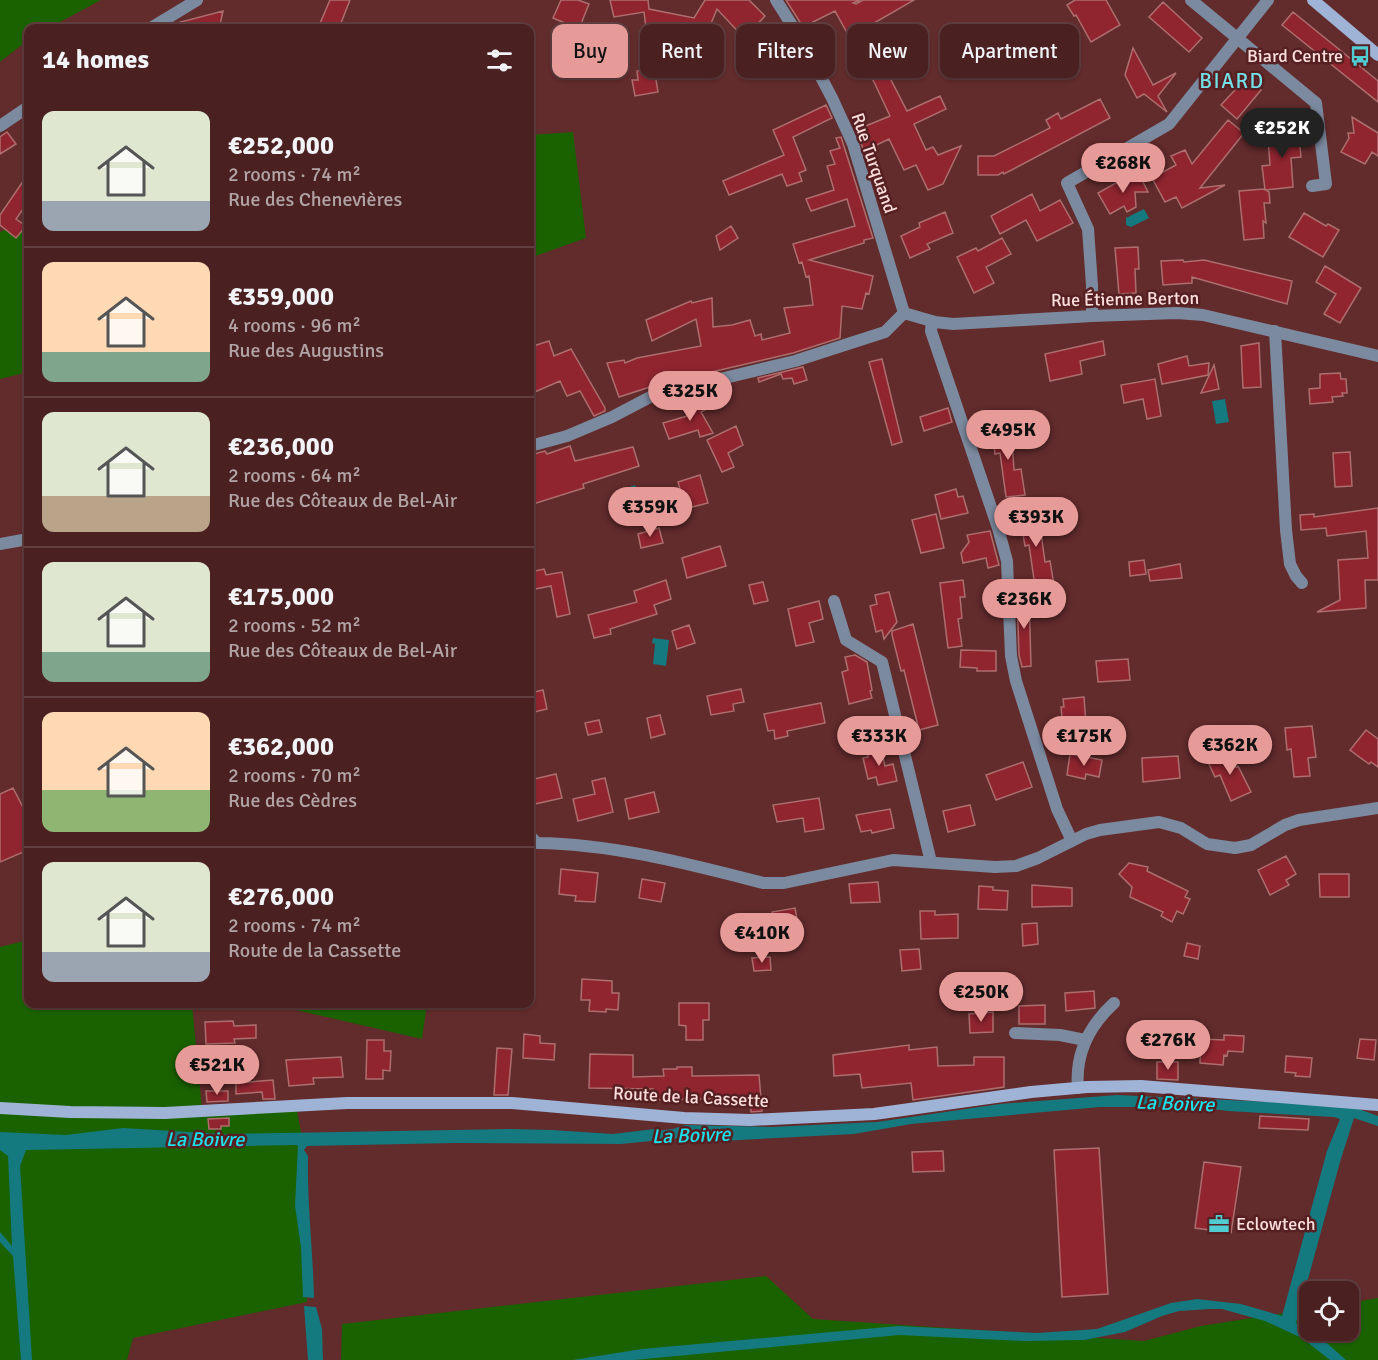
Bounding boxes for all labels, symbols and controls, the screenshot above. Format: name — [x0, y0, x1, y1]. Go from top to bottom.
chip: Buy — [552, 24, 628, 78]
chip: Rent — [640, 24, 724, 78]
chip: Filters — [736, 24, 835, 78]
chip: New — [847, 24, 928, 78]
chip: Apartment — [940, 24, 1079, 78]
text: 14 homes — [42, 44, 149, 76]
icon: filters — [483, 44, 516, 77]
bus stop icon: Biard Centre — [1348, 44, 1372, 68]
place label: Biard Centre — [1247, 45, 1343, 67]
district label: BIARD — [1199, 68, 1265, 94]
pin: €252K — [1240, 108, 1324, 159]
street label: Rue Turquand — [847, 110, 901, 216]
text: €252K — [1254, 115, 1310, 140]
text: €252,000 — [228, 130, 334, 162]
icon: home — [90, 135, 162, 207]
pin: €268K — [1081, 143, 1165, 194]
text: €268K — [1095, 150, 1151, 175]
text: 2 rooms · 74 m² — [228, 162, 361, 187]
text: Rue des Chenevières — [228, 187, 402, 212]
text: €359,000 — [228, 281, 334, 313]
icon: home — [90, 286, 162, 358]
street label: Rue Étienne Berton — [1051, 287, 1199, 311]
text: 4 rooms · 96 m² — [228, 313, 361, 338]
text: Rue des Augustins — [228, 338, 384, 363]
pin: €325K — [648, 371, 732, 422]
text: €325K — [662, 378, 718, 403]
pin: €495K — [966, 410, 1050, 461]
text: €495K — [980, 417, 1036, 442]
text: €236,000 — [228, 431, 334, 463]
icon: home — [90, 436, 162, 508]
text: 2 rooms · 64 m² — [228, 463, 361, 488]
pin: €359K — [608, 487, 692, 538]
text: Rue des Côteaux de Bel-Air — [228, 488, 457, 513]
text: €359K — [622, 494, 678, 519]
pin: €393K — [994, 497, 1078, 548]
text: €393K — [1008, 504, 1064, 529]
pin: €236K — [982, 579, 1066, 630]
text: €175,000 — [228, 581, 334, 613]
icon: home — [90, 586, 162, 658]
text: €236K — [996, 586, 1052, 611]
text: 2 rooms · 52 m² — [228, 613, 361, 638]
text: Rue des Côteaux de Bel-Air — [228, 638, 457, 663]
pin: €333K — [837, 716, 921, 767]
pin: €175K — [1042, 716, 1126, 767]
text: €333K — [851, 723, 907, 748]
text: €175K — [1056, 723, 1112, 748]
pin: €362K — [1188, 725, 1272, 776]
text: €362,000 — [228, 731, 334, 763]
text: €362K — [1202, 732, 1258, 757]
icon: home — [90, 736, 162, 808]
text: 2 rooms · 70 m² — [228, 763, 361, 788]
text: Rue des Cèdres — [228, 788, 357, 813]
text: €276,000 — [228, 881, 334, 913]
icon: home — [90, 886, 162, 958]
text: 2 rooms · 74 m² — [228, 913, 361, 938]
pin: €410K — [720, 913, 804, 964]
text: €410K — [734, 920, 790, 945]
text: Route de la Cassette — [228, 938, 401, 963]
pin: €250K — [939, 972, 1023, 1023]
text: €250K — [953, 979, 1009, 1004]
pin: €276K — [1126, 1020, 1210, 1071]
text: €276K — [1140, 1027, 1196, 1052]
pin: €521K — [175, 1045, 259, 1096]
text: €521K — [189, 1052, 245, 1077]
street label: Route de la Cassette — [613, 1082, 769, 1112]
water label: La Boivre — [1135, 1090, 1216, 1117]
water label: La Boivre — [651, 1122, 732, 1149]
water label: La Boivre — [166, 1127, 245, 1152]
office icon: Eclowtech — [1207, 1212, 1231, 1236]
place label: Eclowtech — [1236, 1213, 1315, 1235]
map controls — [1299, 1281, 1359, 1341]
button: locate — [1299, 1281, 1359, 1341]

